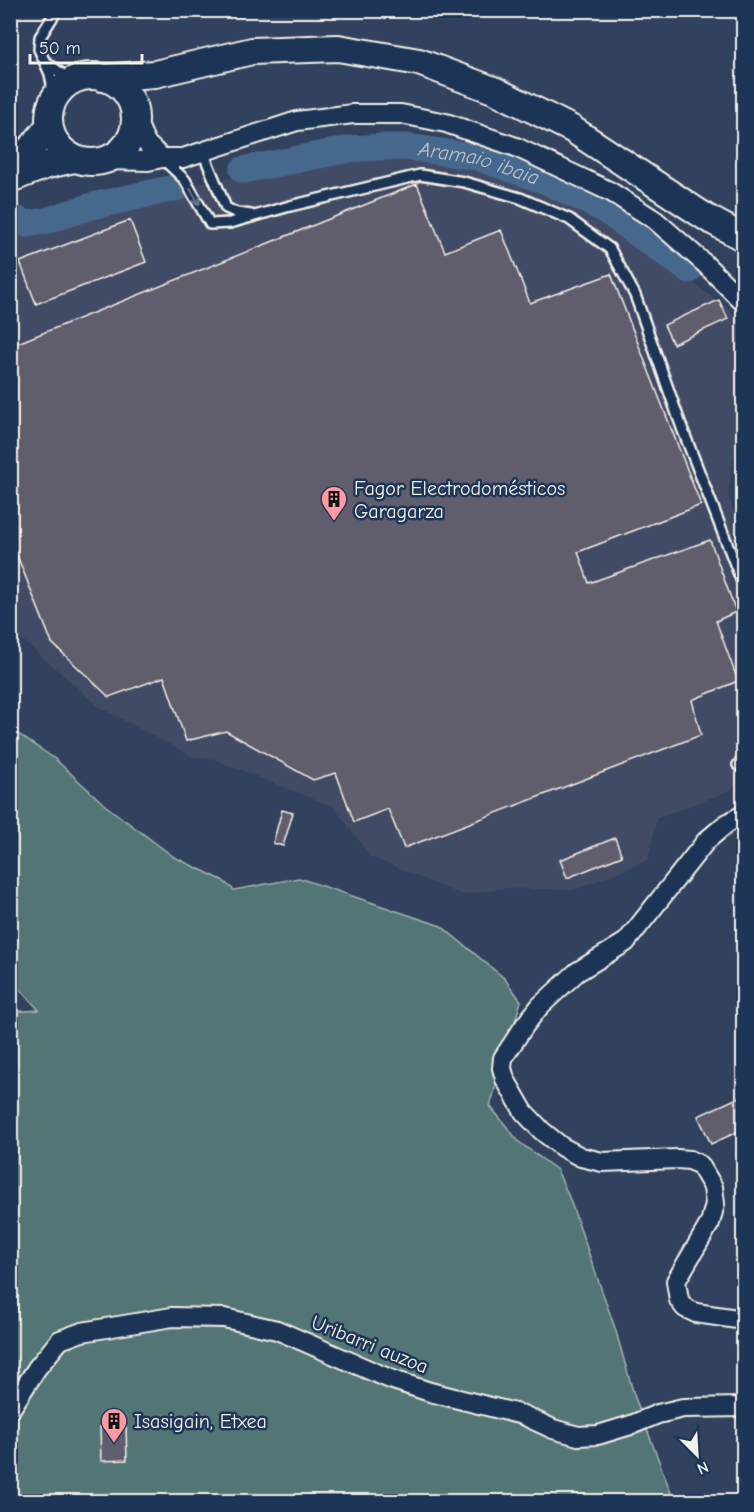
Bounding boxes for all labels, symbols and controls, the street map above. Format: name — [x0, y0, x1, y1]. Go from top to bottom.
scale bar — [30, 27, 142, 65]
text: 50 m — [39, 38, 81, 59]
water label: Aramaio ibaia — [416, 137, 543, 190]
one-way arrow — [189, 188, 201, 205]
place label: Fagor Electrodomésticos Garagarza — [354, 477, 565, 523]
building icon: Fagor Electrodomésticos Garagarza — [319, 484, 349, 522]
street label: Uribarri auzoa — [308, 1311, 432, 1378]
building icon: Isasigain, Etxea — [99, 1406, 129, 1444]
place label: Isasigain, Etxea — [134, 1410, 267, 1433]
north arrow — [667, 1425, 727, 1485]
text: N — [694, 1457, 711, 1478]

